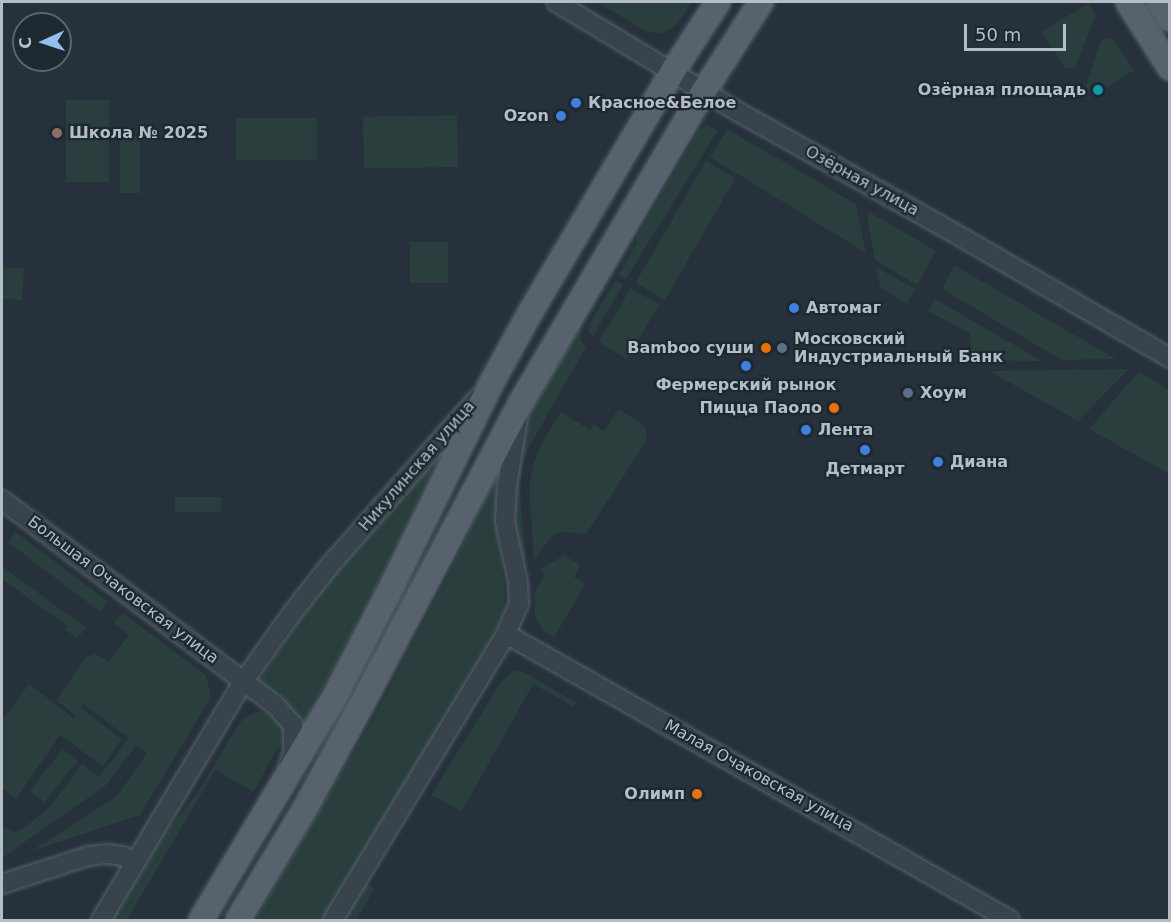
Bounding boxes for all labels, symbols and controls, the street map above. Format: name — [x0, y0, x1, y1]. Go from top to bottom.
north arrow — [12, 12, 72, 72]
scale bar — [967, 12, 1069, 50]
text: 50 m — [975, 24, 1021, 45]
text: С — [16, 36, 35, 49]
place label: Озёрная площадь — [918, 80, 1086, 100]
marker: Озёрная площадь — [1091, 83, 1105, 97]
place label: Красное&Белое — [588, 93, 736, 113]
marker: Красное&Белое — [569, 96, 583, 110]
place label: Ozon — [504, 106, 549, 126]
marker: Ozon — [554, 109, 568, 123]
place label: Школа № 2025 — [69, 123, 208, 143]
marker: Школа № 2025 — [50, 126, 64, 140]
street label: Озёрная улица — [802, 142, 922, 220]
place label: Автомаг — [806, 298, 881, 318]
marker: Автомаг — [787, 301, 801, 315]
place label: Московский Индустриальный Банк — [794, 329, 1003, 367]
place label: Bamboo суши — [627, 338, 754, 358]
marker: Bamboo суши — [759, 341, 773, 355]
marker: Московский Индустриальный Банк — [775, 341, 789, 355]
marker: Фермерский рынок — [739, 359, 753, 373]
place label: Фермерский рынок — [656, 375, 836, 395]
place label: Хоум — [920, 383, 967, 403]
marker: Хоум — [901, 386, 915, 400]
street label: Никулинская улица — [355, 397, 479, 535]
place label: Пицца Паоло — [699, 398, 822, 418]
marker: Пицца Паоло — [827, 401, 841, 415]
place label: Лента — [818, 420, 873, 440]
marker: Лента — [799, 423, 813, 437]
marker: Детмарт — [858, 443, 872, 457]
place label: Диана — [950, 452, 1008, 472]
marker: Диана — [931, 455, 945, 469]
place label: Детмарт — [826, 459, 904, 479]
street label: Большая Очаковская улица — [24, 512, 222, 668]
street label: Малая Очаковская улица — [661, 716, 857, 836]
place label: Олимп — [624, 784, 685, 804]
marker: Олимп — [690, 787, 704, 801]

